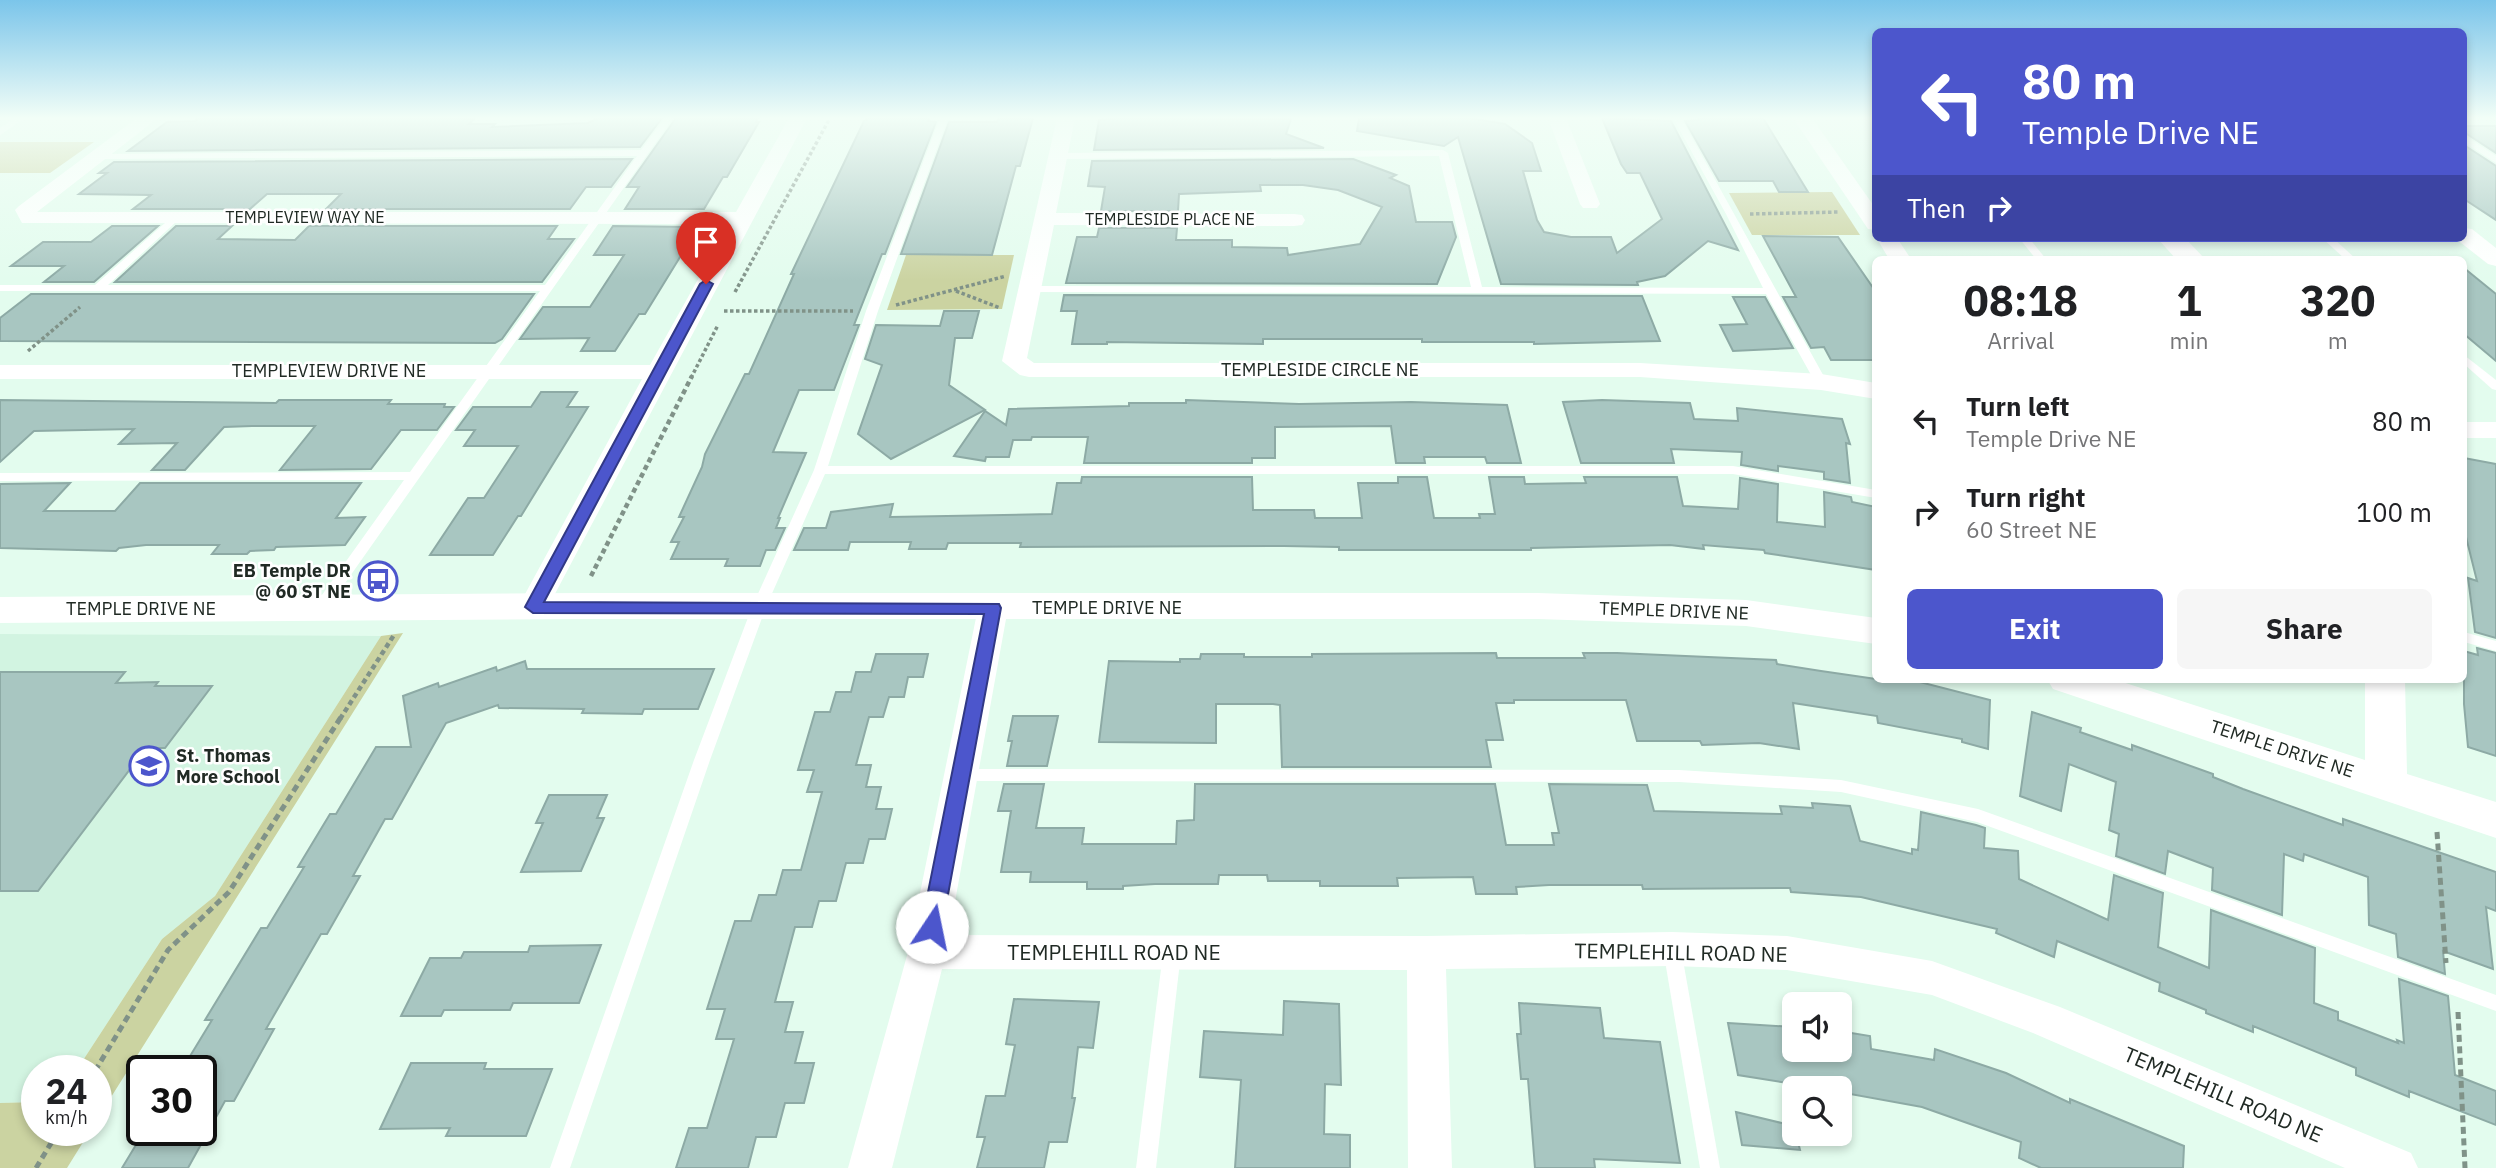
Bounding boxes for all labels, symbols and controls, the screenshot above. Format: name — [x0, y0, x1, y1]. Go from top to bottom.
text: 80 m — [2022, 49, 2136, 112]
icon: left — [1907, 56, 1998, 147]
text: Temple Drive NE — [2022, 111, 2259, 153]
icon: right — [1980, 189, 2018, 227]
text: Then — [1907, 191, 1966, 225]
street label: TEMPLEVIEW WAY NE — [225, 207, 385, 227]
street label: TEMPLESIDE PLACE NE — [1085, 209, 1255, 229]
pin — [676, 212, 736, 284]
icon: arrive — [687, 223, 725, 261]
text: 08:18 — [1963, 273, 2078, 328]
text: 1 — [2176, 273, 2202, 328]
text: 320 — [2300, 273, 2376, 328]
text: Arrival — [1987, 325, 2054, 355]
text: min — [2170, 325, 2208, 355]
text: m — [2328, 325, 2348, 355]
street label: TEMPLESIDE CIRCLE NE — [1221, 358, 1419, 381]
street label: TEMPLEVIEW DRIVE NE — [232, 359, 426, 382]
text: Turn left — [1966, 389, 2069, 423]
icon: left — [1907, 402, 1945, 440]
text: 80 m — [2372, 404, 2432, 438]
text: Temple Drive NE — [1966, 423, 2137, 453]
text: Turn right — [1966, 480, 2085, 514]
icon: right — [1907, 493, 1945, 531]
text: 100 m — [2356, 495, 2432, 529]
text: 60 Street NE — [1966, 514, 2097, 544]
place label: EB Temple DR @ 60 ST NE — [233, 559, 351, 603]
bus stop icon: EB Temple DR @ 60 ST NE — [357, 560, 399, 602]
button: Exit — [1907, 589, 2163, 669]
button: Share — [2177, 589, 2432, 669]
street label: TEMPLE DRIVE NE — [1032, 596, 1182, 619]
street label: TEMPLE DRIVE NE — [1599, 596, 1749, 625]
street label: TEMPLE DRIVE NE — [66, 597, 216, 620]
street label: TEMPLE DRIVE NE — [2207, 714, 2357, 783]
place label: St. Thomas More School — [176, 744, 280, 788]
school or university icon: St. Thomas More School — [128, 745, 170, 787]
position arrow — [895, 890, 969, 964]
street label: TEMPLEHILL ROAD NE — [1574, 936, 1788, 968]
street label: TEMPLEHILL ROAD NE — [1007, 938, 1221, 966]
map controls — [1782, 992, 1852, 1146]
button: sound — [1782, 992, 1852, 1062]
street label: TEMPLEHILL ROAD NE — [2120, 1039, 2327, 1149]
speed limit sign: 30 — [126, 1055, 217, 1146]
text: 24 — [45, 1068, 88, 1114]
button: search — [1782, 1076, 1852, 1146]
text: km/h — [45, 1106, 88, 1129]

